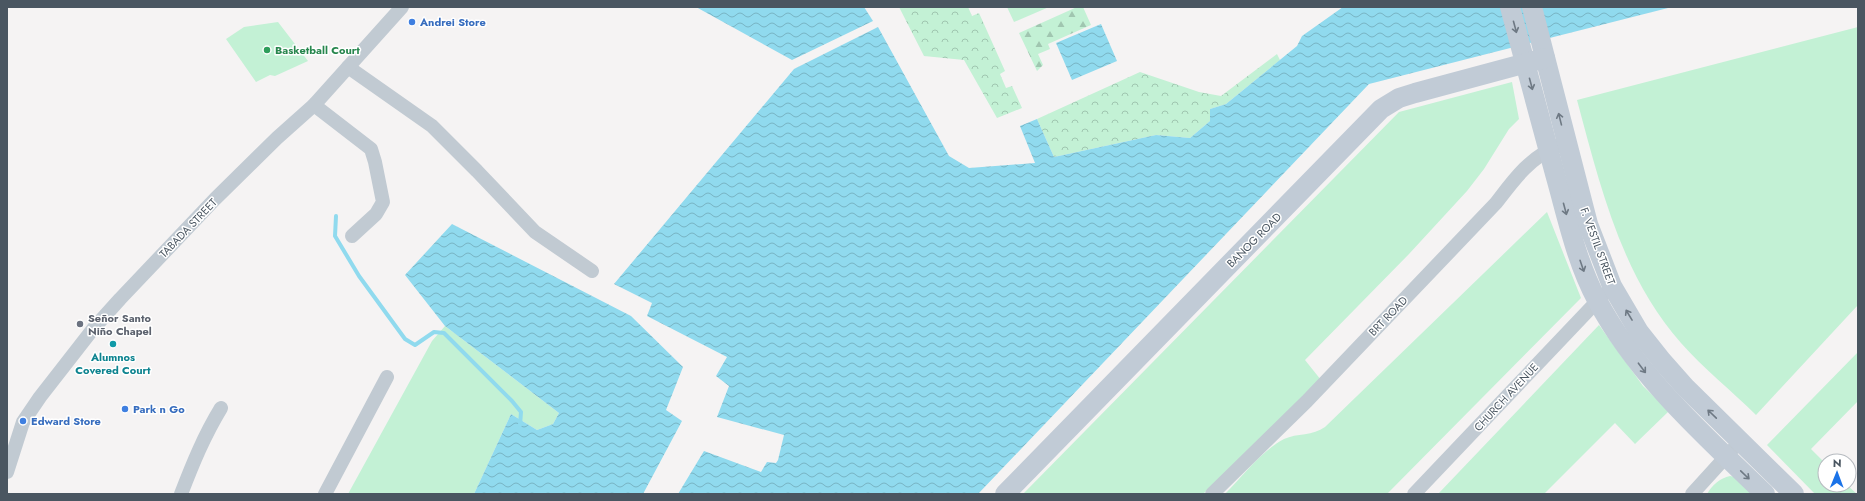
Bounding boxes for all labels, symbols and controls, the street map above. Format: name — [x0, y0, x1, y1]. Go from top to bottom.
place label: Andrei Store — [419, 14, 486, 30]
marker: Andrei Store — [407, 17, 417, 27]
one-way arrow — [1512, 20, 1519, 33]
place label: Basketball Court — [275, 42, 360, 58]
marker: Basketball Court — [262, 45, 272, 55]
one-way arrow — [1528, 77, 1535, 90]
one-way arrow — [1555, 113, 1563, 126]
street label: TABADA STREET — [156, 195, 220, 261]
one-way arrow — [1562, 203, 1569, 216]
street label: F. VESTIL STREET — [1577, 205, 1619, 287]
street label: BANOG ROAD — [1223, 209, 1285, 271]
one-way arrow — [1579, 260, 1586, 273]
street label: BRT ROAD — [1365, 292, 1411, 340]
one-way arrow — [1625, 309, 1633, 321]
place label: Señor Santo Niño Chapel — [88, 310, 152, 339]
marker: Señor Santo Niño Chapel — [75, 319, 85, 329]
marker: Alumnos Covered Court — [108, 339, 118, 349]
place label: Alumnos Covered Court — [75, 349, 151, 378]
street label: CHURCH AVENUE — [1470, 359, 1542, 435]
one-way arrow — [1638, 362, 1646, 373]
place label: Park n Go — [133, 401, 185, 417]
marker: Park n Go — [120, 404, 130, 414]
one-way arrow — [1708, 410, 1718, 419]
place label: Edward Store — [31, 413, 101, 429]
marker: Edward Store — [18, 416, 28, 426]
north arrow — [1817, 453, 1857, 493]
text: N — [1833, 455, 1842, 471]
one-way arrow — [1740, 470, 1750, 480]

